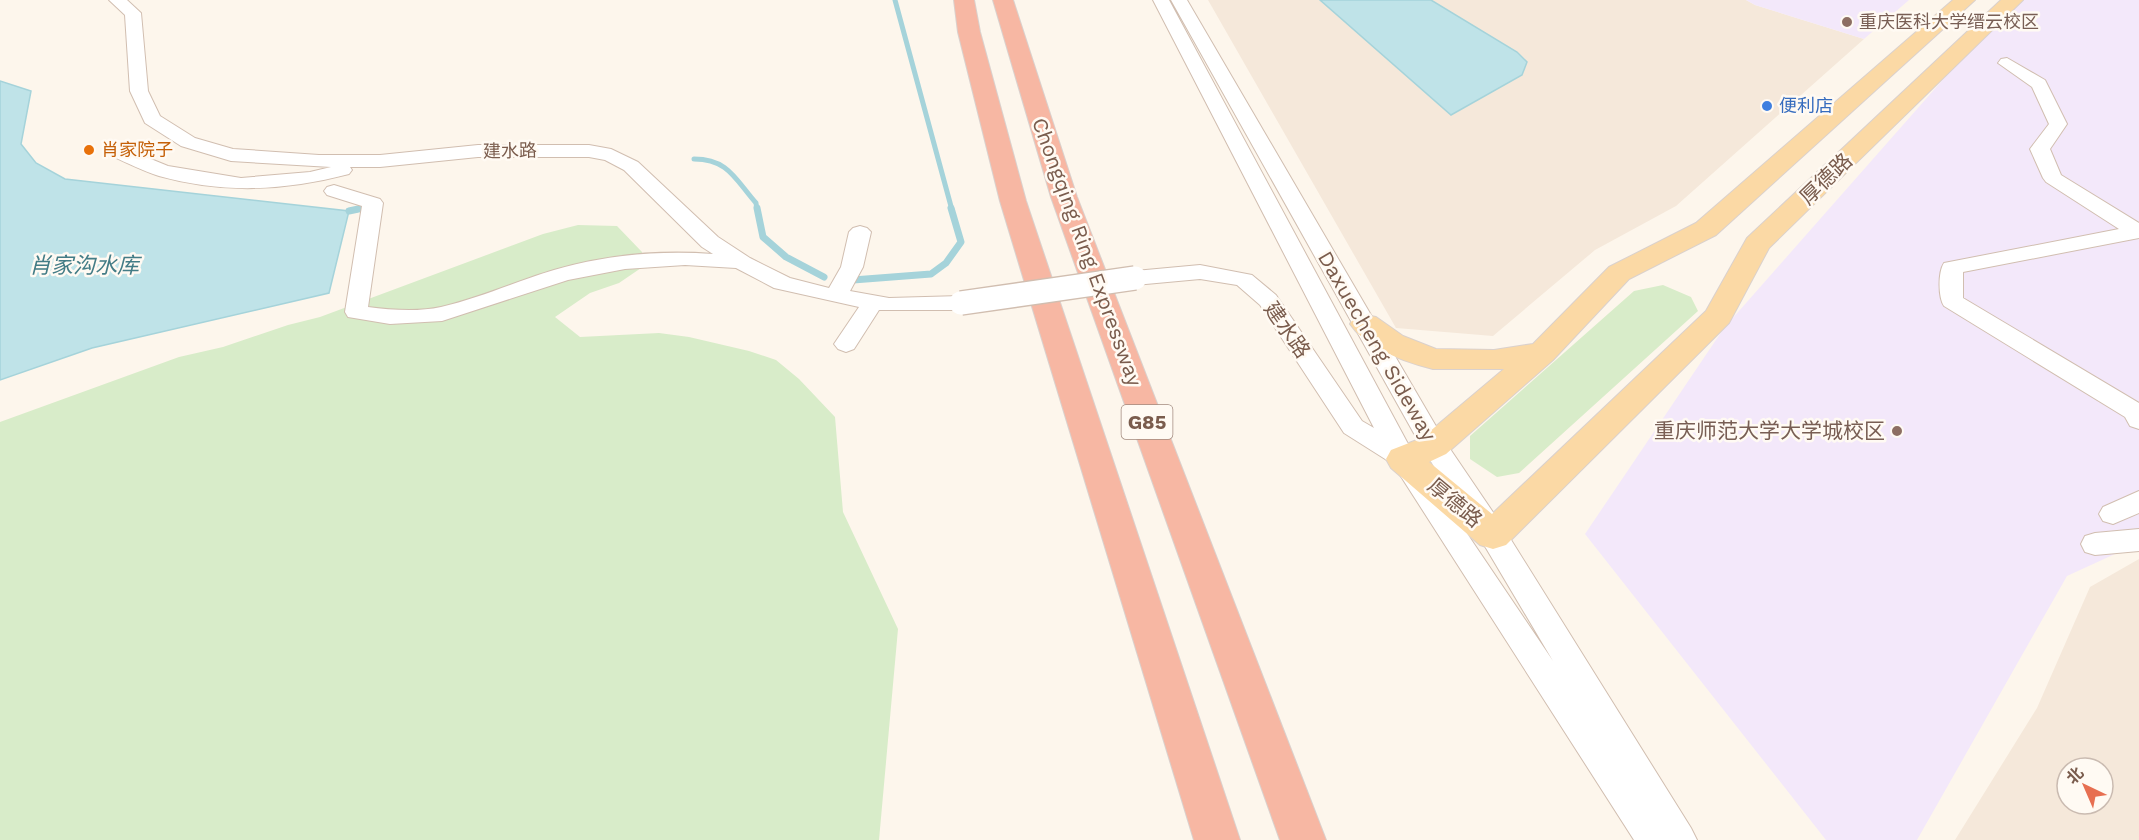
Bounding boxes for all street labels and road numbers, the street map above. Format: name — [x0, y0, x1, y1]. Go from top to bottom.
street label: Chongqing Ring Expressway — [1027, 114, 1148, 390]
street label: 建水路 — [483, 140, 537, 161]
street label: 厚德路 — [1794, 148, 1857, 210]
street label: Daxuecheng Sideway — [1313, 246, 1442, 445]
street label: 建水路 — [1259, 297, 1316, 363]
road number: G85 — [1122, 405, 1172, 439]
street label: 厚德路 — [1423, 473, 1487, 532]

